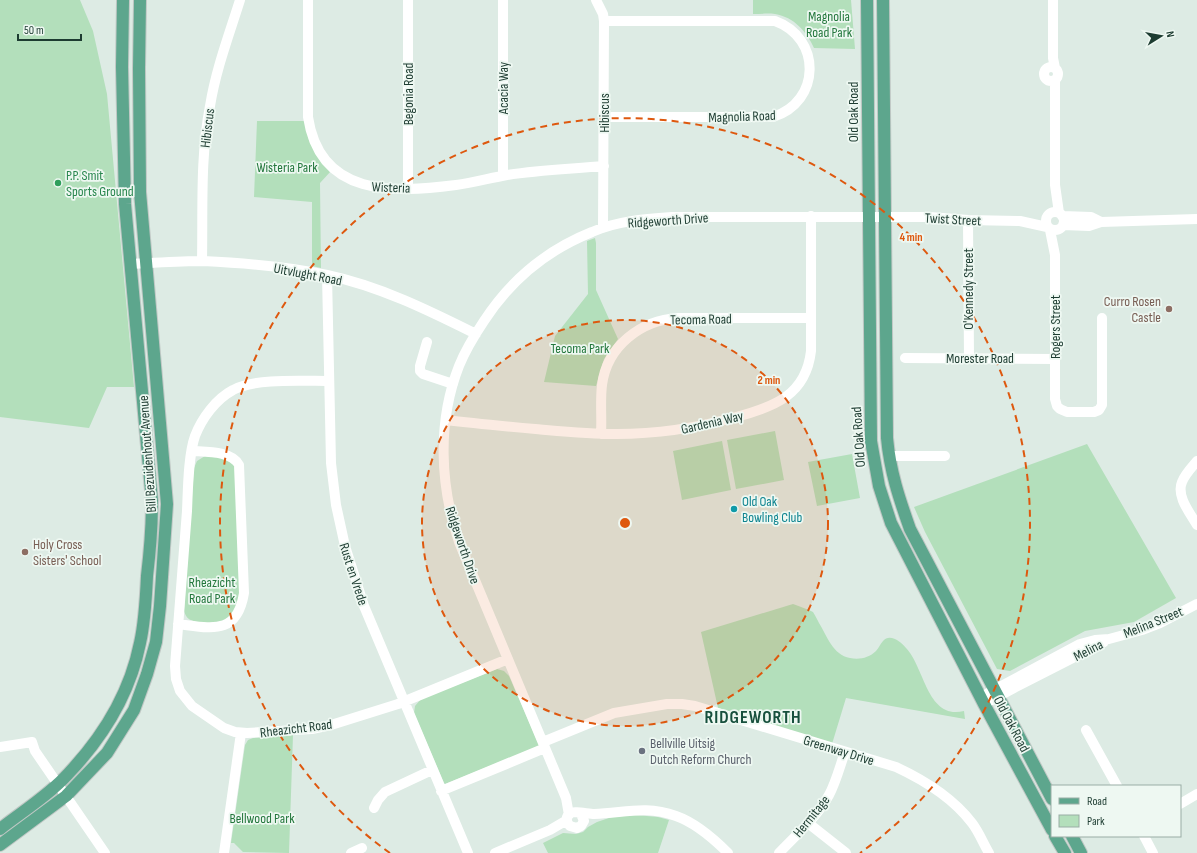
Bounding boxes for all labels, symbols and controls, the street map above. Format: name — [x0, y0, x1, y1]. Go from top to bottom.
park label: Magnolia Road Park — [806, 8, 853, 41]
scale bar — [18, 16, 81, 42]
north arrow — [1141, 16, 1181, 56]
text: 50 m — [24, 23, 44, 38]
text: N — [1163, 30, 1177, 38]
street label: Acacia Way — [495, 61, 512, 115]
street label: Begonia Road — [400, 62, 417, 125]
street label: Old Oak Road — [845, 82, 862, 142]
street label: Hibiscus — [596, 93, 613, 133]
street label: Hibiscus — [197, 107, 218, 149]
street label: Magnolia Road — [708, 107, 776, 126]
park label: Wisteria Park — [256, 159, 318, 176]
place label: P.P. Smit Sports Ground — [66, 167, 134, 200]
marker: P.P. Smit Sports Ground — [53, 178, 63, 188]
street label: Wisteria — [371, 178, 411, 197]
street label: Ridgeworth Drive — [627, 209, 709, 232]
street label: Twist Street — [924, 210, 982, 229]
text: 4 min — [899, 230, 923, 245]
street label: O'Kennedy Street — [960, 248, 977, 330]
street label: Uitvlught Road — [272, 260, 344, 289]
place label: Curro Rosen Castle — [1104, 293, 1161, 326]
street label: Rogers Street — [1047, 295, 1064, 359]
marker: Curro Rosen Castle — [1164, 304, 1174, 314]
street label: Tecoma Road — [670, 310, 732, 329]
park label: Tecoma Park — [551, 340, 610, 357]
street label: Morester Road — [946, 350, 1014, 367]
text: 2 min — [758, 373, 780, 388]
street label: Bill Bezuidenhout Avenue — [135, 395, 160, 513]
street label: Old Oak Road — [848, 406, 869, 468]
street label: Gardenia Way — [679, 407, 745, 438]
place label: Old Oak Bowling Club — [742, 493, 802, 526]
street label: Ridgeworth Drive — [441, 504, 484, 586]
marker: Old Oak Bowling Club — [729, 504, 739, 514]
centre of rings — [618, 516, 632, 530]
place label: Holy Cross Sisters' School — [33, 536, 101, 569]
street label: Rust en Vrede — [335, 541, 372, 608]
marker: Holy Cross Sisters' School — [20, 547, 30, 557]
park label: Rheazicht Road Park — [188, 574, 236, 607]
street label: Melina Street — [1121, 603, 1185, 642]
street label: Melina — [1071, 636, 1106, 665]
street label: Old Oak Road — [990, 693, 1033, 755]
district label: RIDGEWORTH — [704, 707, 802, 728]
street label: Rheazicht Road — [259, 716, 333, 741]
street label: Greenway Drive — [801, 732, 876, 769]
place label: Bellville Uitsig Dutch Reform Church — [650, 735, 751, 768]
marker: Bellville Uitsig Dutch Reform Church — [637, 746, 647, 756]
legend — [1051, 785, 1181, 837]
street label: Hermitage — [789, 792, 833, 841]
text: Road — [1087, 794, 1107, 809]
park label: Bellwood Park — [229, 810, 295, 827]
text: Park — [1087, 814, 1105, 829]

